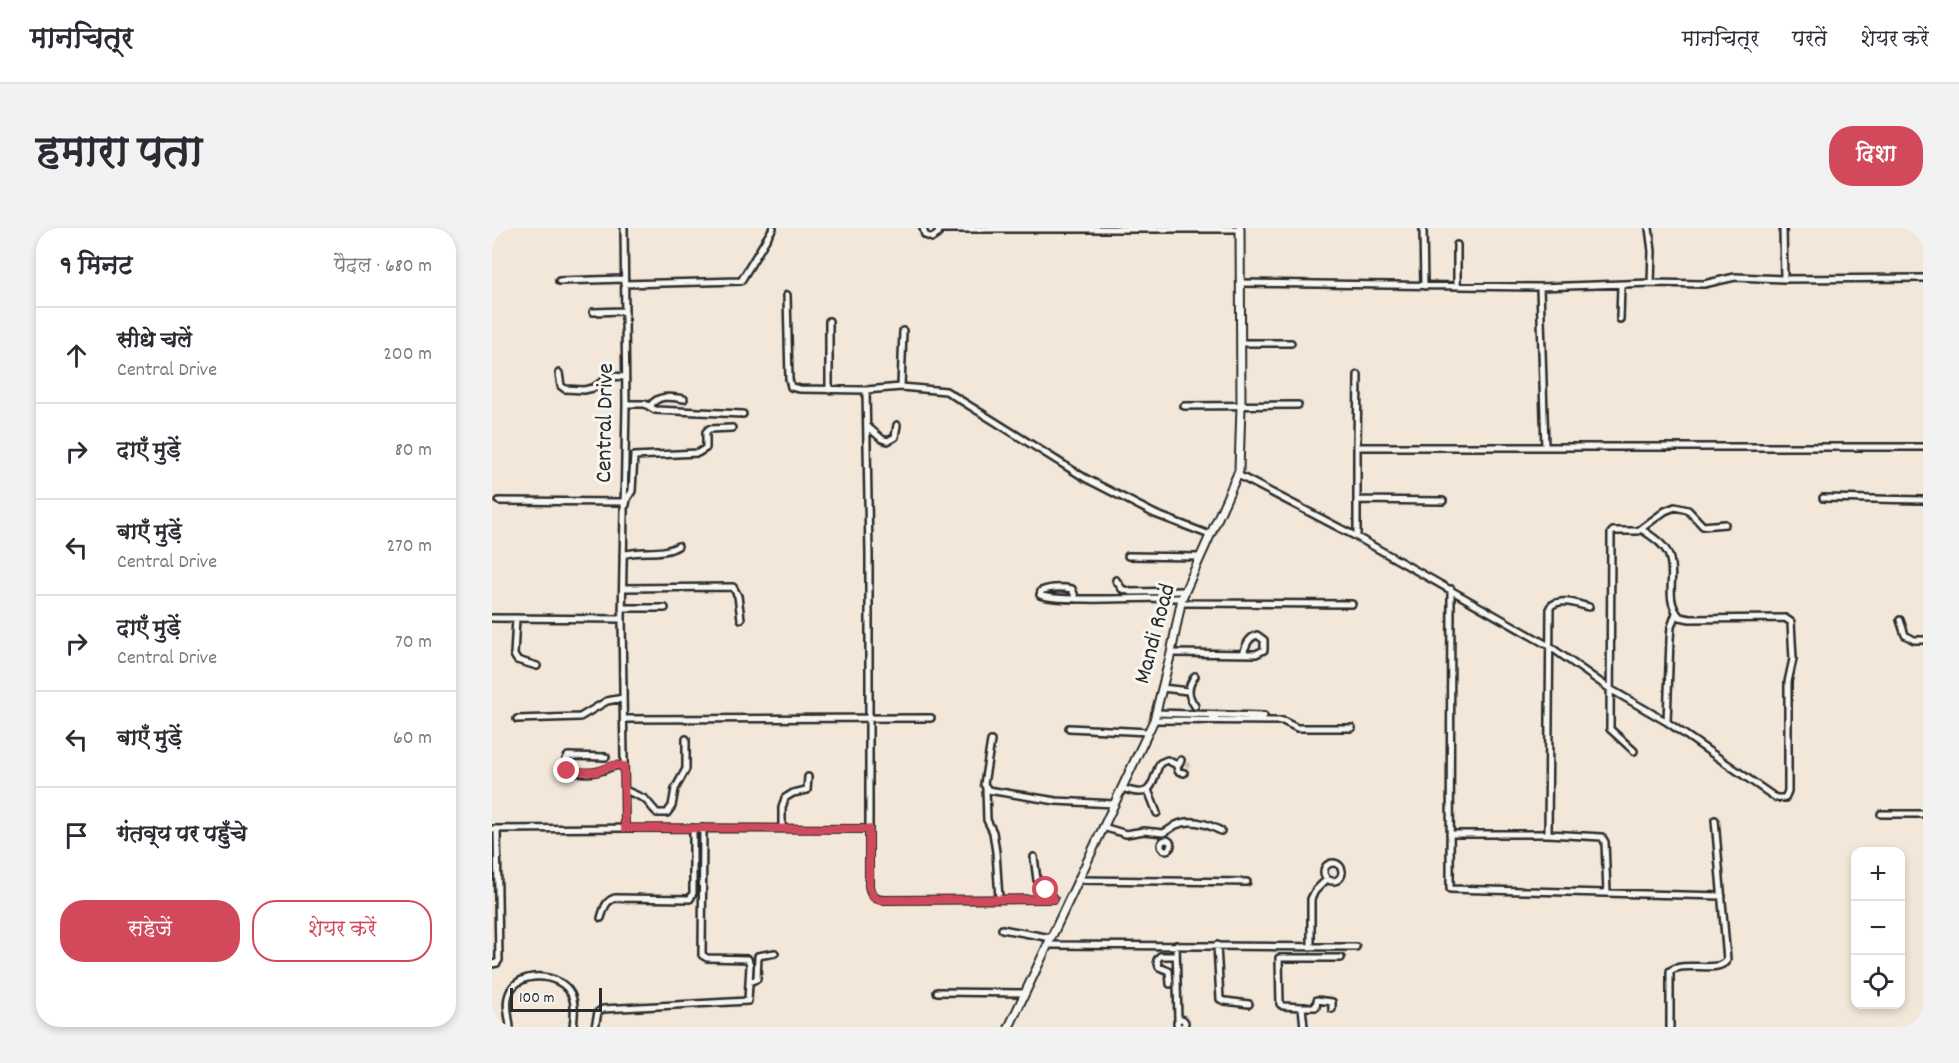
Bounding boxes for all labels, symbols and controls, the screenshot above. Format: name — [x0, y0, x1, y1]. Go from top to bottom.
text: मानचित्र — [30, 21, 133, 61]
text: मानचित्र — [1682, 26, 1759, 56]
text: परतें — [1792, 26, 1827, 56]
text: शेयर करें — [1860, 26, 1929, 56]
text: हमारा पता — [36, 126, 203, 186]
button: दिशा — [1829, 126, 1923, 186]
text: 9 मिनट — [60, 249, 133, 286]
text: पैदल · 680 m — [334, 253, 432, 281]
text: सीधे चलें — [117, 326, 192, 357]
icon: ahead — [60, 339, 93, 372]
text: 200 m — [383, 341, 432, 369]
text: Central Drive — [117, 357, 217, 385]
street label: Central Drive — [588, 363, 624, 483]
icon: right — [60, 435, 93, 468]
text: दाएँ मुड़ें — [117, 436, 181, 467]
text: 80 m — [395, 437, 432, 465]
text: बाएँ मुड़ें — [117, 518, 182, 549]
icon: left — [60, 531, 93, 564]
text: 270 m — [386, 533, 432, 561]
text: Central Drive — [117, 549, 217, 577]
street label: Mandi Road — [1126, 580, 1186, 688]
text: दाएँ मुड़ें — [117, 614, 181, 645]
icon: right — [60, 627, 93, 660]
text: 70 m — [395, 629, 432, 657]
text: Central Drive — [117, 645, 217, 673]
icon: left — [60, 723, 93, 756]
text: बाएँ मुड़ें — [117, 724, 182, 755]
text: 60 m — [393, 725, 432, 753]
route end — [553, 757, 579, 783]
icon: arrive — [60, 819, 93, 852]
text: गंतव्य पर पहुँचे — [117, 820, 247, 851]
map controls — [1851, 847, 1905, 1009]
button: + — [1851, 847, 1905, 901]
route start — [1032, 876, 1058, 902]
button: सहेजें — [60, 900, 240, 962]
button: शेयर करें — [252, 900, 432, 962]
button: − — [1851, 901, 1905, 955]
button: locate — [1851, 955, 1905, 1009]
scale bar — [510, 985, 602, 1012]
text: 100 m — [519, 987, 555, 1010]

